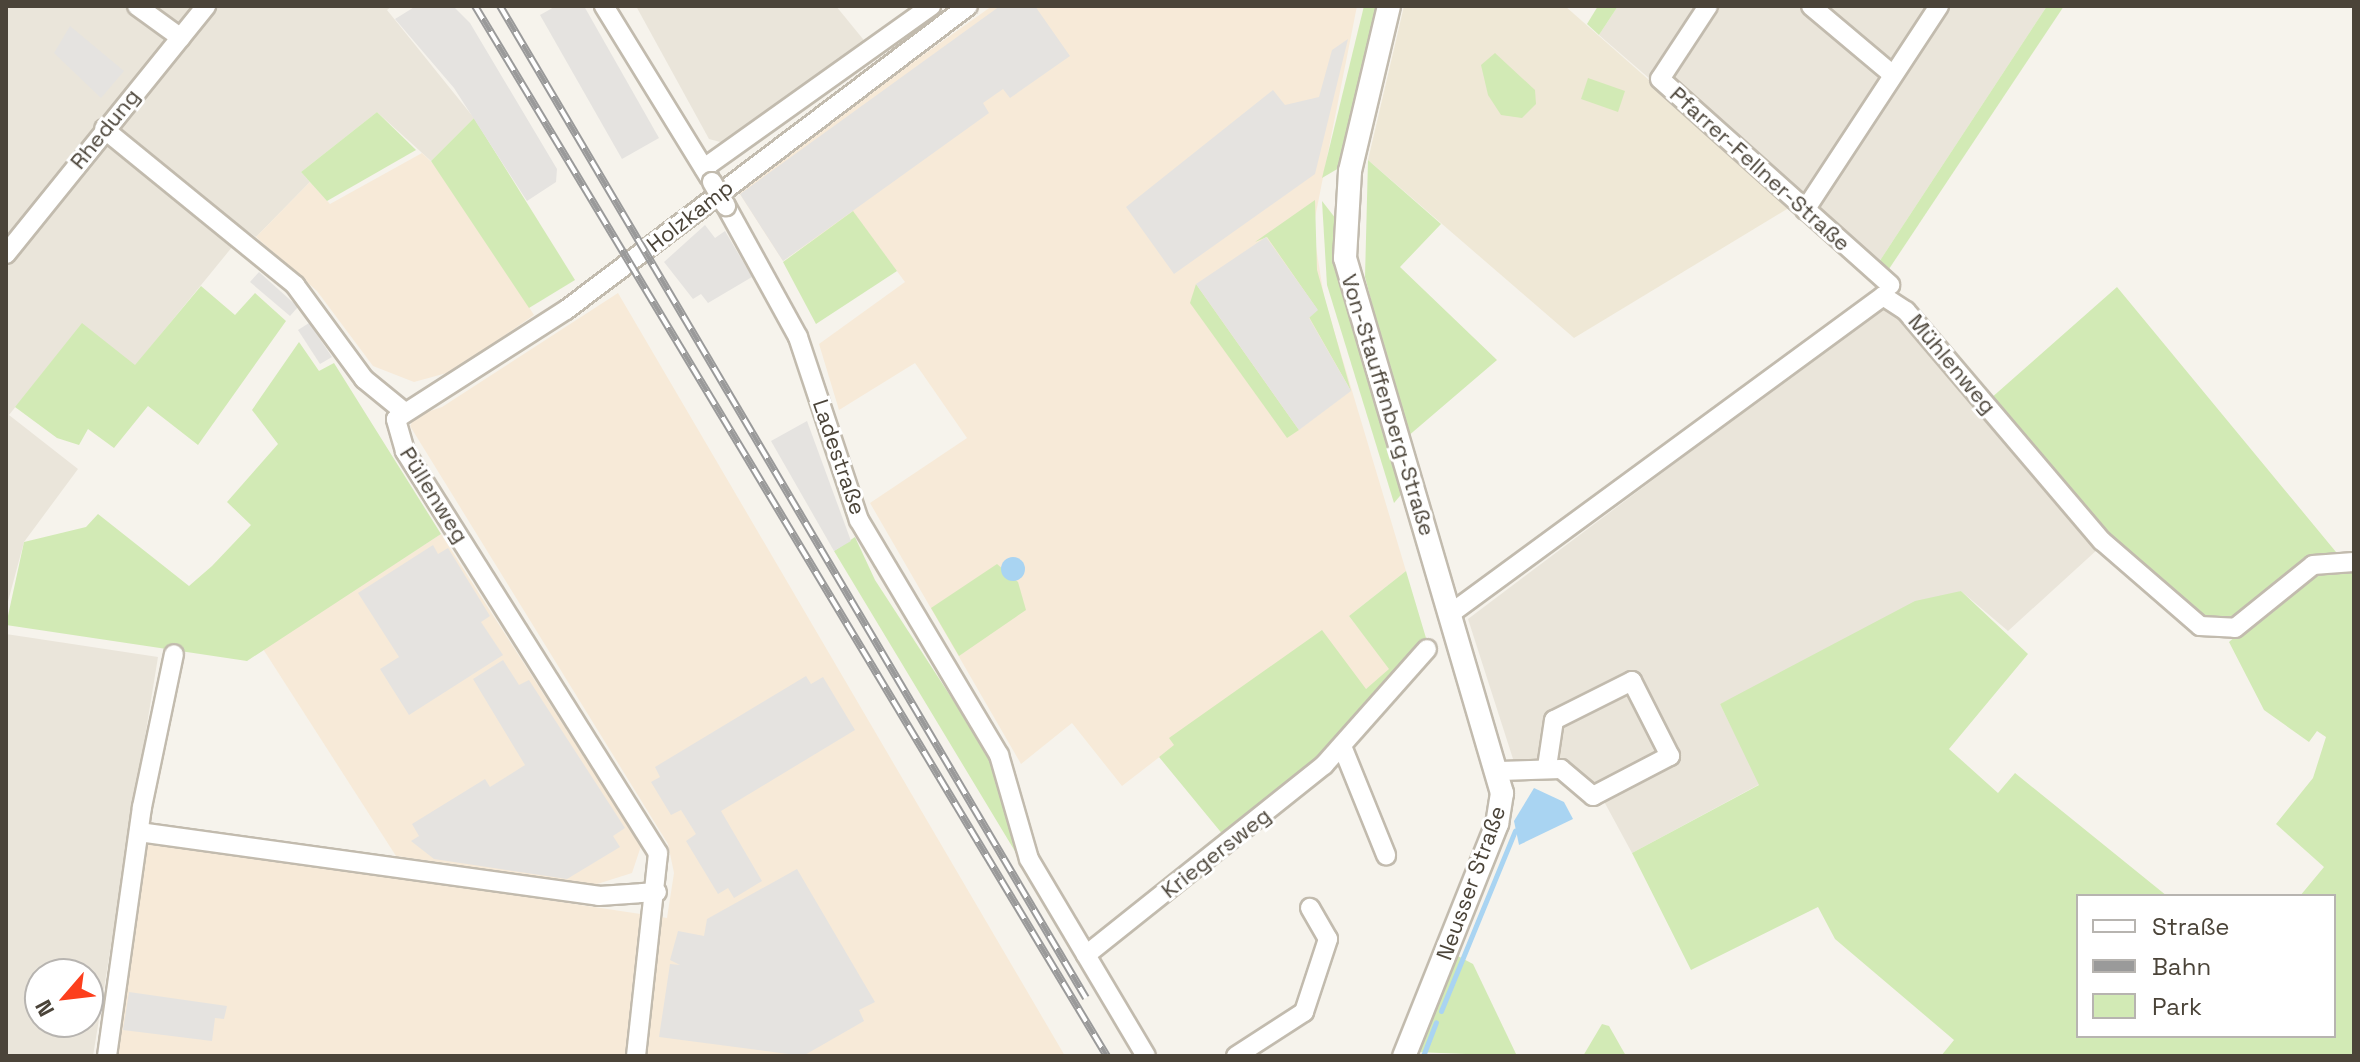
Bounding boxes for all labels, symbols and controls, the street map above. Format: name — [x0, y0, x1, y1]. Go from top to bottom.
street label: Pfarrer-Fellner-Straße — [1664, 81, 1856, 257]
street label: Rhedung — [65, 84, 145, 174]
street label: Holzkamp — [642, 174, 738, 258]
street label: Von-Stauffenberg-Straße — [1336, 271, 1440, 539]
street label: Mühlenweg — [1903, 309, 2001, 419]
street label: Ladestraße — [807, 396, 871, 518]
street label: Püllenweg — [394, 442, 474, 548]
street label: Kriegersweg — [1156, 802, 1276, 904]
street label: Neusser Straße — [1431, 802, 1511, 964]
legend — [2076, 894, 2336, 1038]
text: Straße — [2152, 911, 2229, 942]
text: Bahn — [2152, 951, 2211, 982]
north arrow — [24, 958, 104, 1038]
text: Park — [2152, 991, 2202, 1022]
text: N — [29, 995, 60, 1021]

